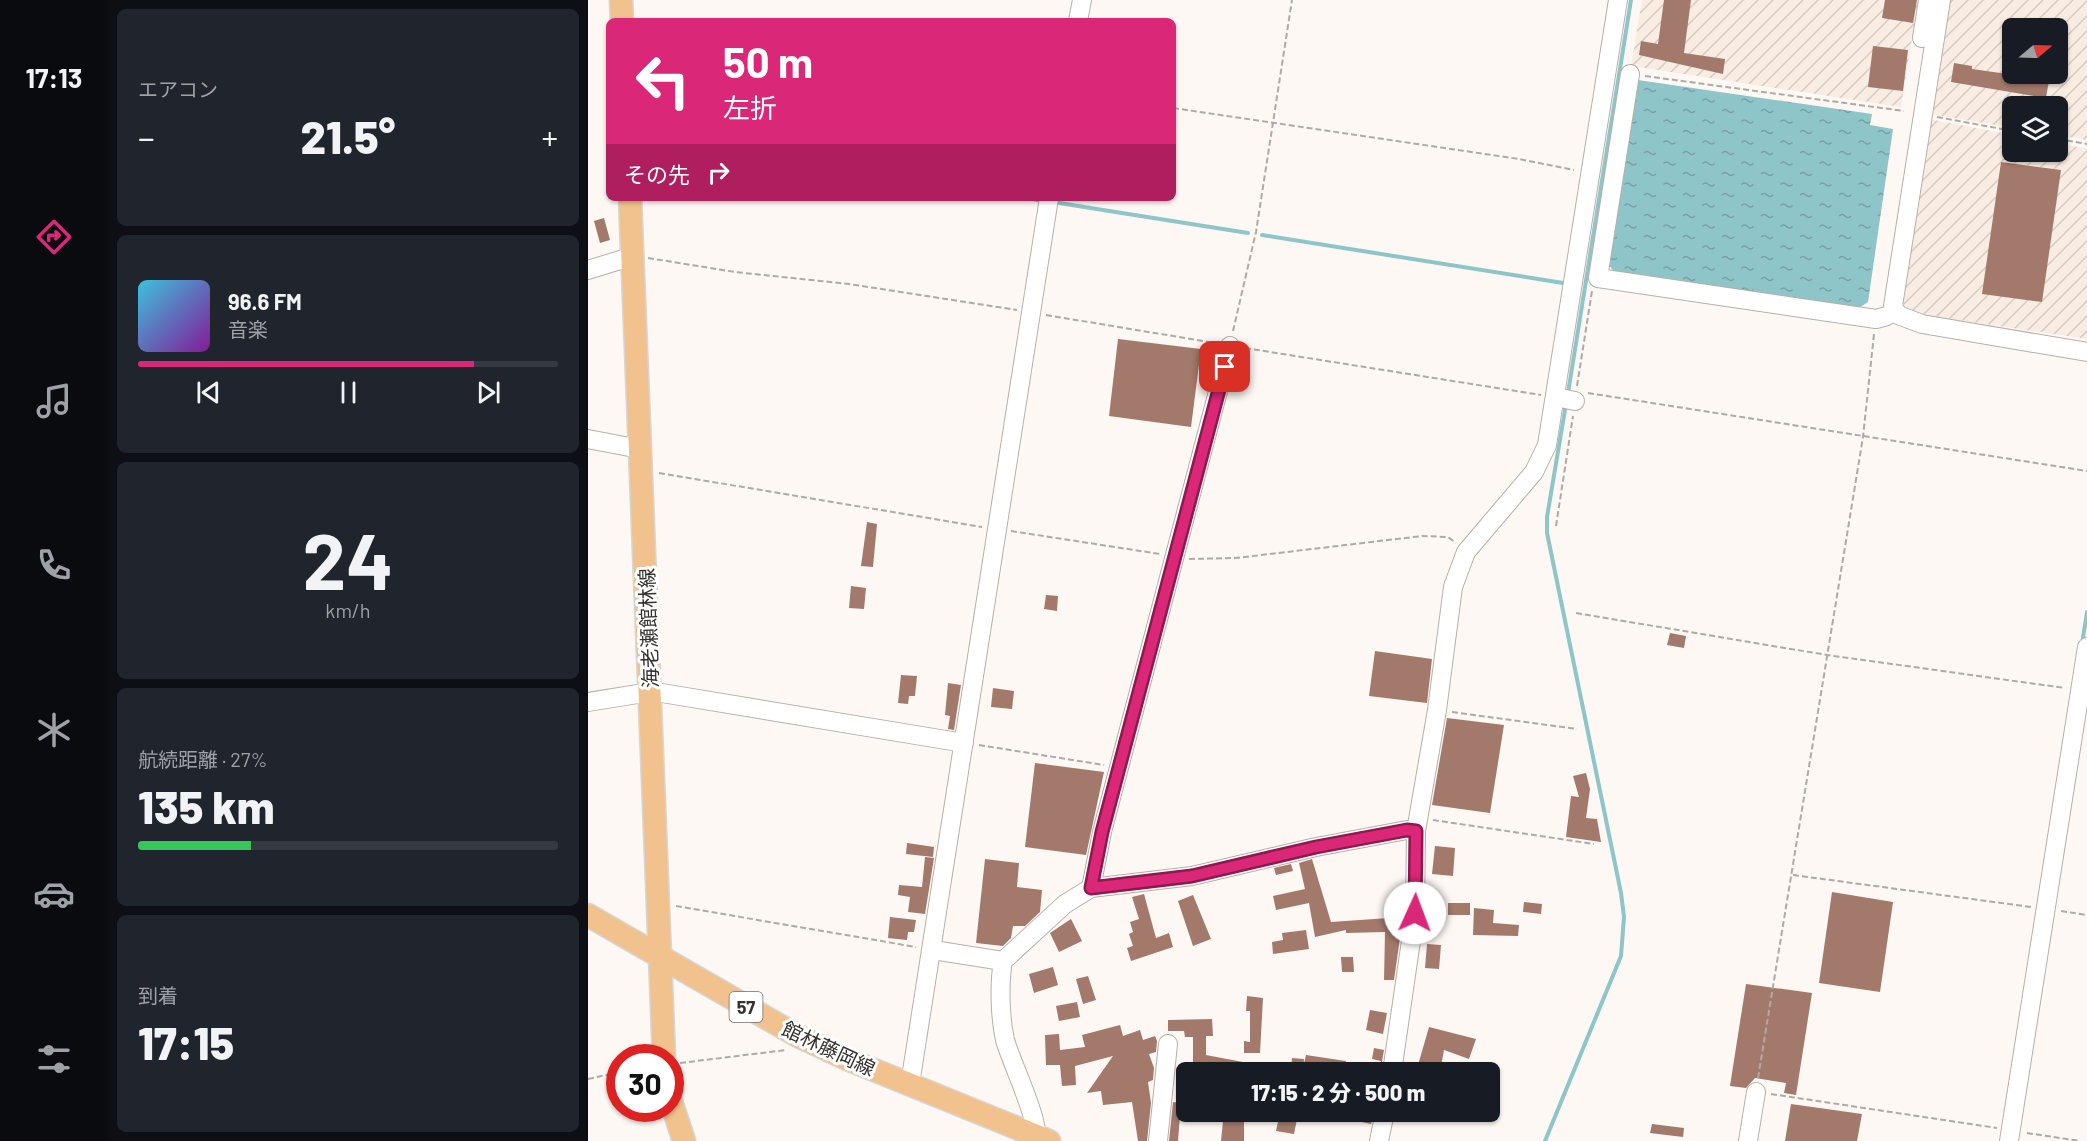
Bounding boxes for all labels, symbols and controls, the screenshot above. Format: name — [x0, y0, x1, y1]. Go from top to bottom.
north arrow — [2002, 18, 2068, 84]
map controls — [2002, 18, 2068, 162]
text: 50 m — [723, 36, 813, 86]
icon: left — [624, 42, 702, 120]
text: 17:13 — [26, 61, 82, 93]
text: エアコン — [138, 77, 218, 101]
text: 左折 — [723, 91, 777, 123]
button: layers — [2002, 96, 2068, 162]
text: 21.5° — [301, 109, 395, 163]
text: − — [138, 117, 155, 157]
text: + — [542, 117, 558, 157]
icon: right — [702, 156, 735, 189]
text: その先 — [624, 161, 690, 187]
icon: directions — [33, 216, 75, 258]
text: 96.6 FM — [228, 288, 302, 314]
text: 音楽 — [228, 317, 268, 341]
pin — [1199, 341, 1250, 392]
icon: arrive — [1208, 350, 1241, 383]
icon: previous — [192, 376, 225, 409]
icon: pause — [332, 376, 365, 409]
icon: next — [472, 376, 505, 409]
icon: music — [33, 380, 75, 422]
text: 24 — [303, 512, 393, 606]
icon: phone — [33, 544, 75, 586]
street label: 海老瀬館林線 — [634, 568, 662, 688]
text: km/h — [325, 598, 371, 622]
icon: climate — [33, 709, 75, 751]
text: 航続距離 · 27% — [138, 747, 267, 771]
text: 135 km — [138, 779, 275, 833]
icon: car — [33, 873, 75, 915]
position arrow — [1383, 881, 1447, 945]
text: 到着 — [138, 983, 178, 1007]
road number: 57 — [730, 992, 762, 1022]
text: 17:15 — [138, 1015, 234, 1069]
street label: 館林藤岡線 — [779, 1016, 879, 1080]
icon: filters — [33, 1038, 75, 1080]
speed limit sign: 30 — [606, 1044, 684, 1122]
text: 17:15 · 2 分 · 500 m — [1251, 1079, 1425, 1105]

